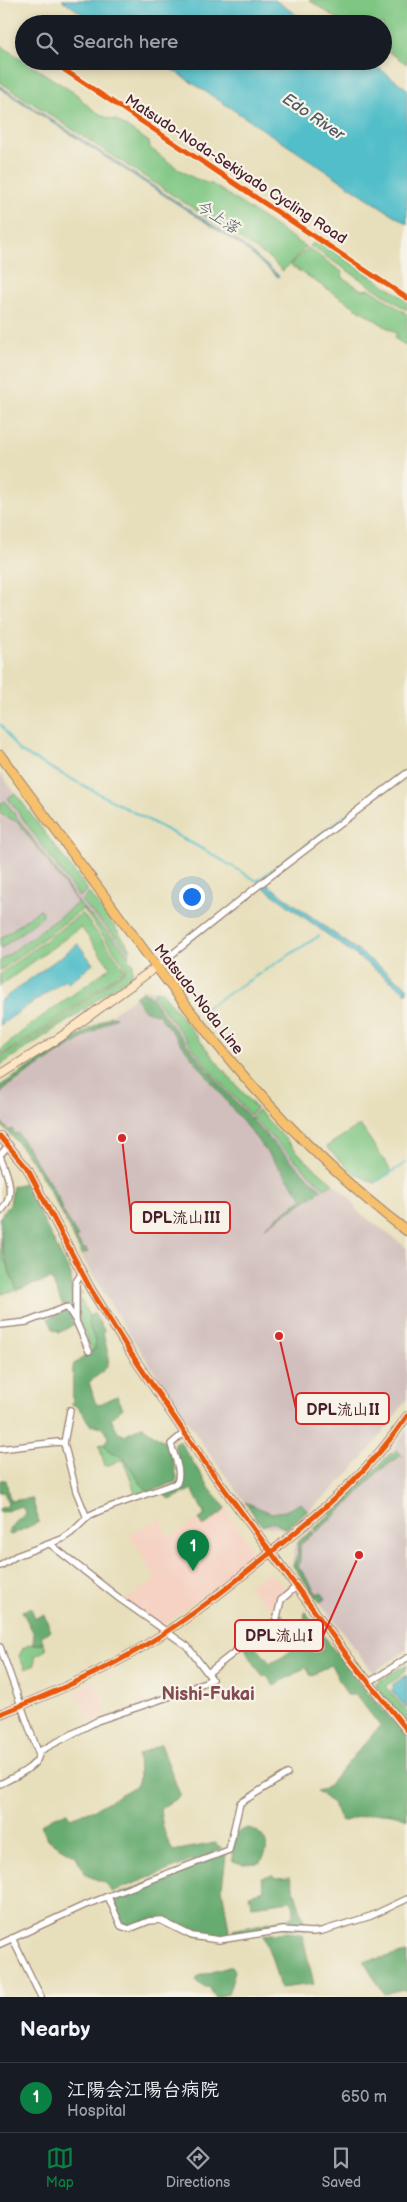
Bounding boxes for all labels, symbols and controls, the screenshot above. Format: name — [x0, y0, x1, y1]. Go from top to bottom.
search box — [15, 15, 392, 70]
icon: search — [33, 29, 61, 57]
text: Search here — [73, 31, 178, 54]
street label: Matsudo-Noda-Sekiyado Cycling Road — [121, 90, 350, 248]
water label: Edo River — [279, 90, 349, 145]
water label: 今上落 — [192, 196, 244, 239]
your location — [179, 884, 205, 910]
street label: Matsudo-Noda Line — [150, 940, 248, 1058]
callout: DPL流山III — [131, 1202, 230, 1233]
text: DPL流山III — [142, 1209, 220, 1228]
callout: DPL流山II — [296, 1393, 389, 1424]
text: DPL流山II — [306, 1401, 380, 1420]
pin: 1 — [177, 1530, 209, 1571]
callout: DPL流山I — [235, 1620, 323, 1651]
text: DPL流山I — [245, 1627, 313, 1646]
district label: Nishi-Fukai — [161, 1684, 255, 1705]
text: Nearby — [20, 2017, 90, 2042]
text: 江陽会江陽台病院 — [67, 2079, 219, 2102]
text: 1 — [33, 2088, 39, 2107]
text: 650 m — [341, 2088, 387, 2107]
text: Hospital — [67, 2102, 126, 2121]
tab: Map — [46, 2144, 74, 2191]
tab: Directions — [166, 2144, 230, 2191]
tab: Saved — [322, 2144, 361, 2191]

